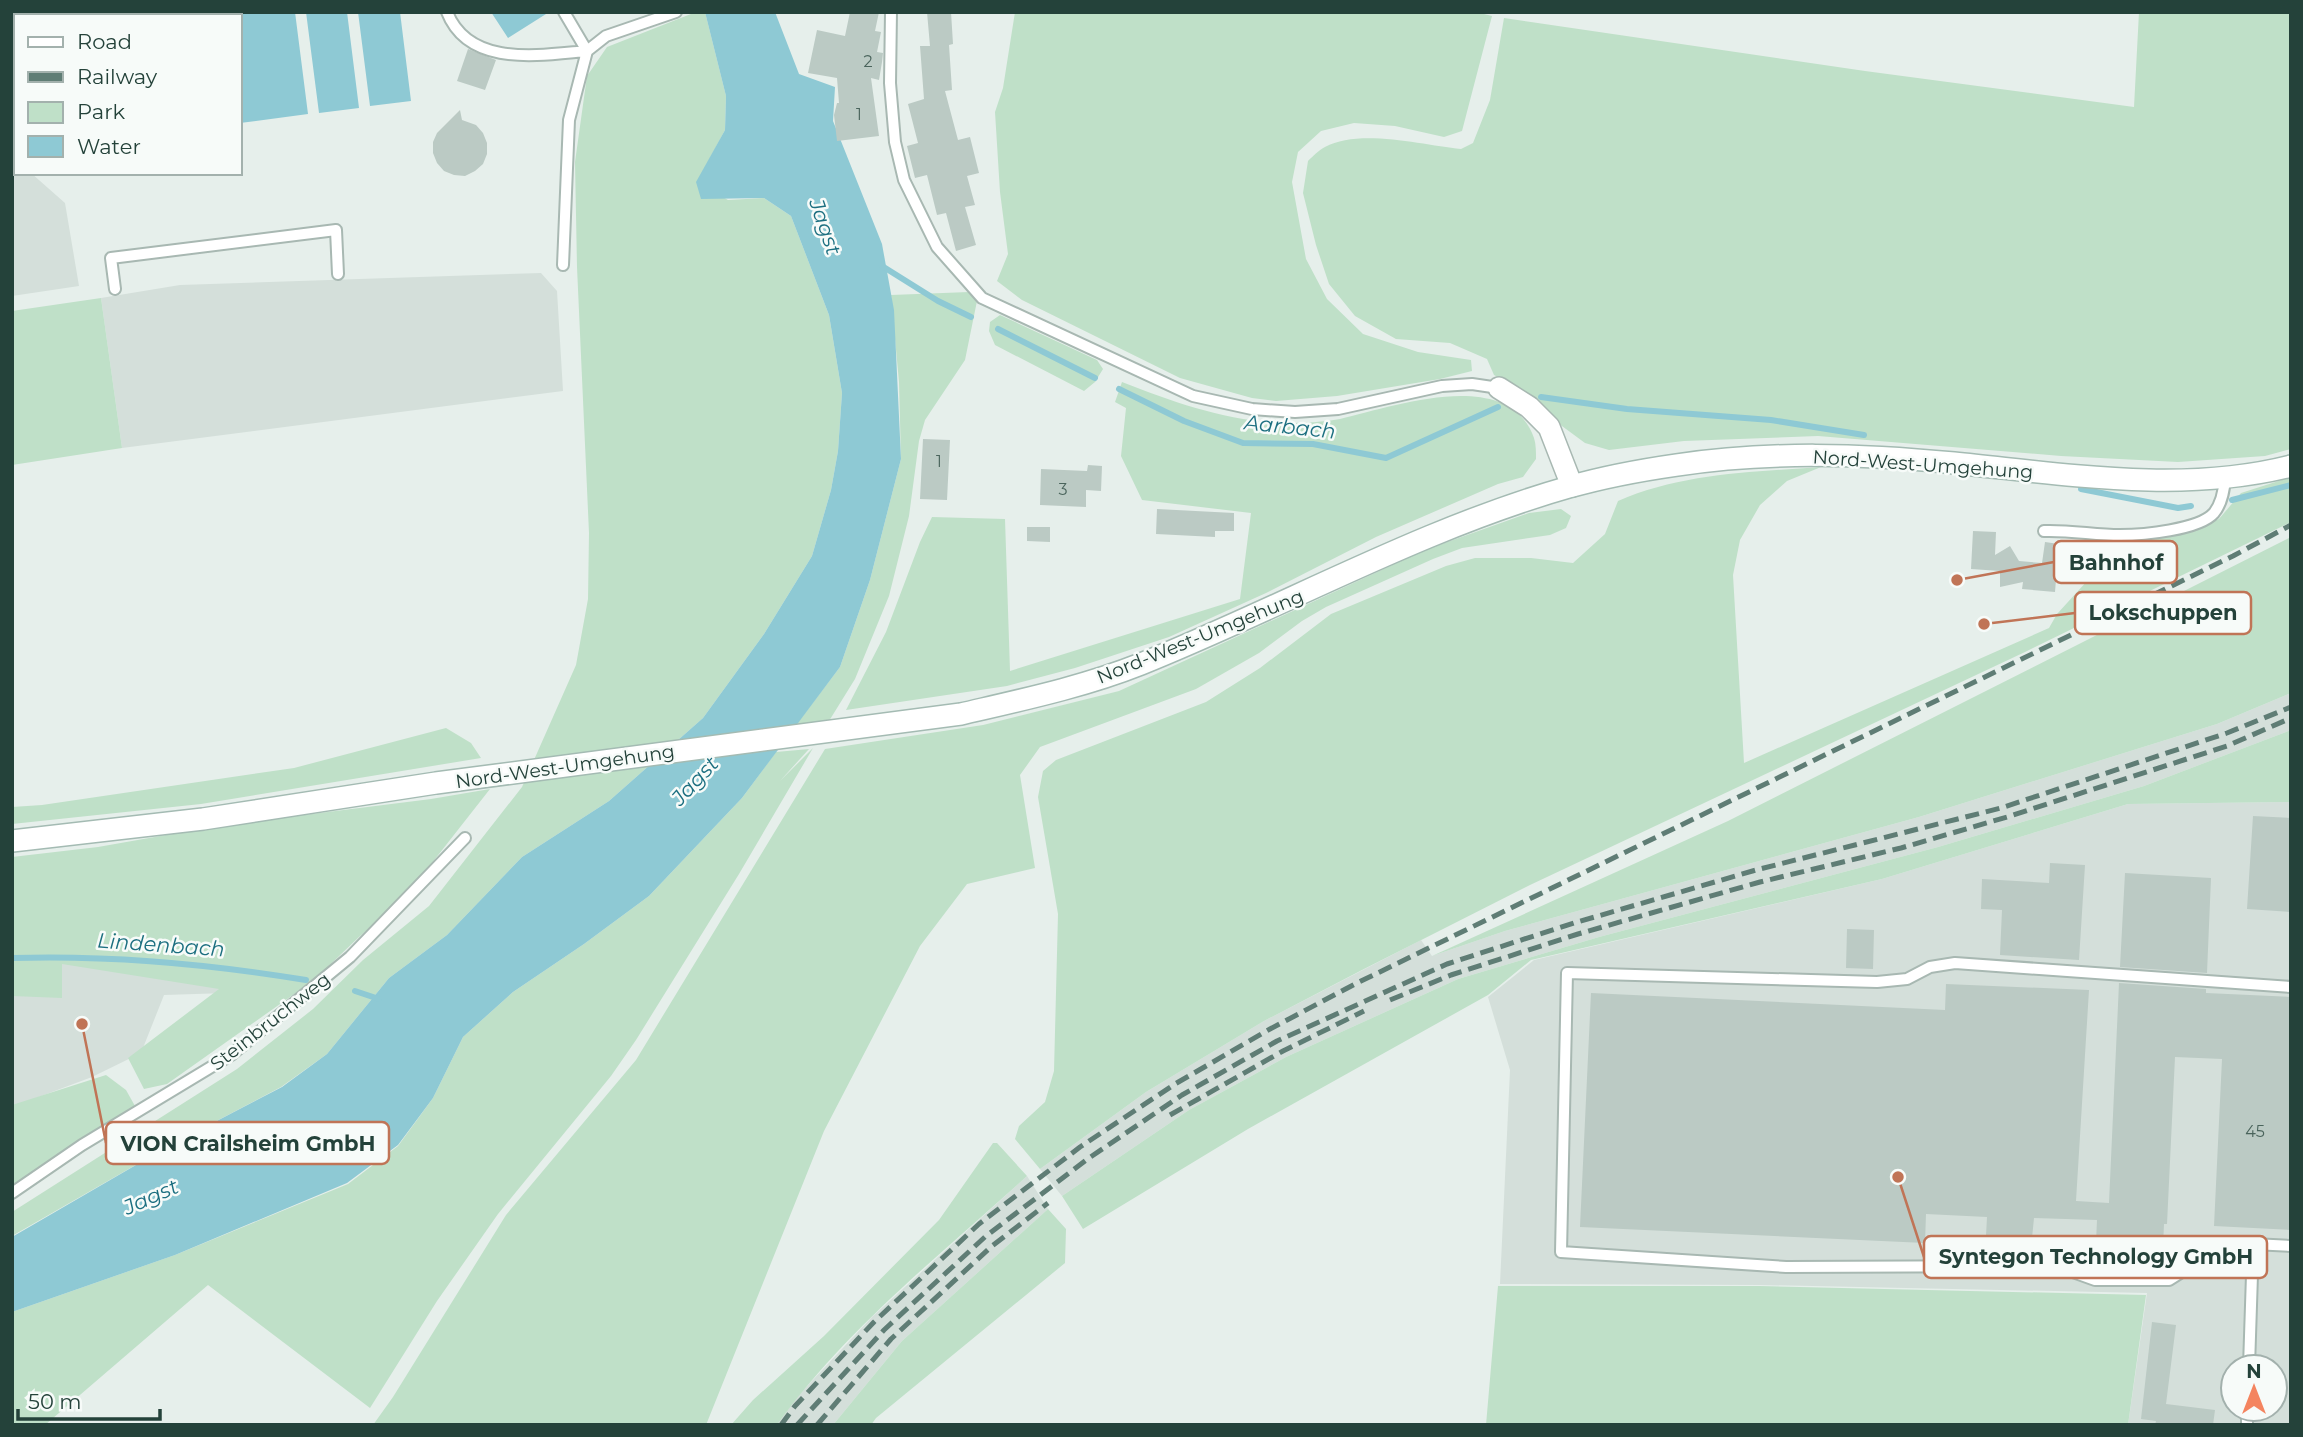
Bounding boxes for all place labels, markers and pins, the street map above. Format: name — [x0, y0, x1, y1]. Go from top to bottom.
callout: Bahnhof — [2054, 541, 2177, 583]
callout: Lokschuppen — [2075, 592, 2251, 634]
callout: VION Crailsheim GmbH — [106, 1122, 389, 1164]
callout: Syntegon Technology GmbH — [1924, 1236, 2267, 1278]

